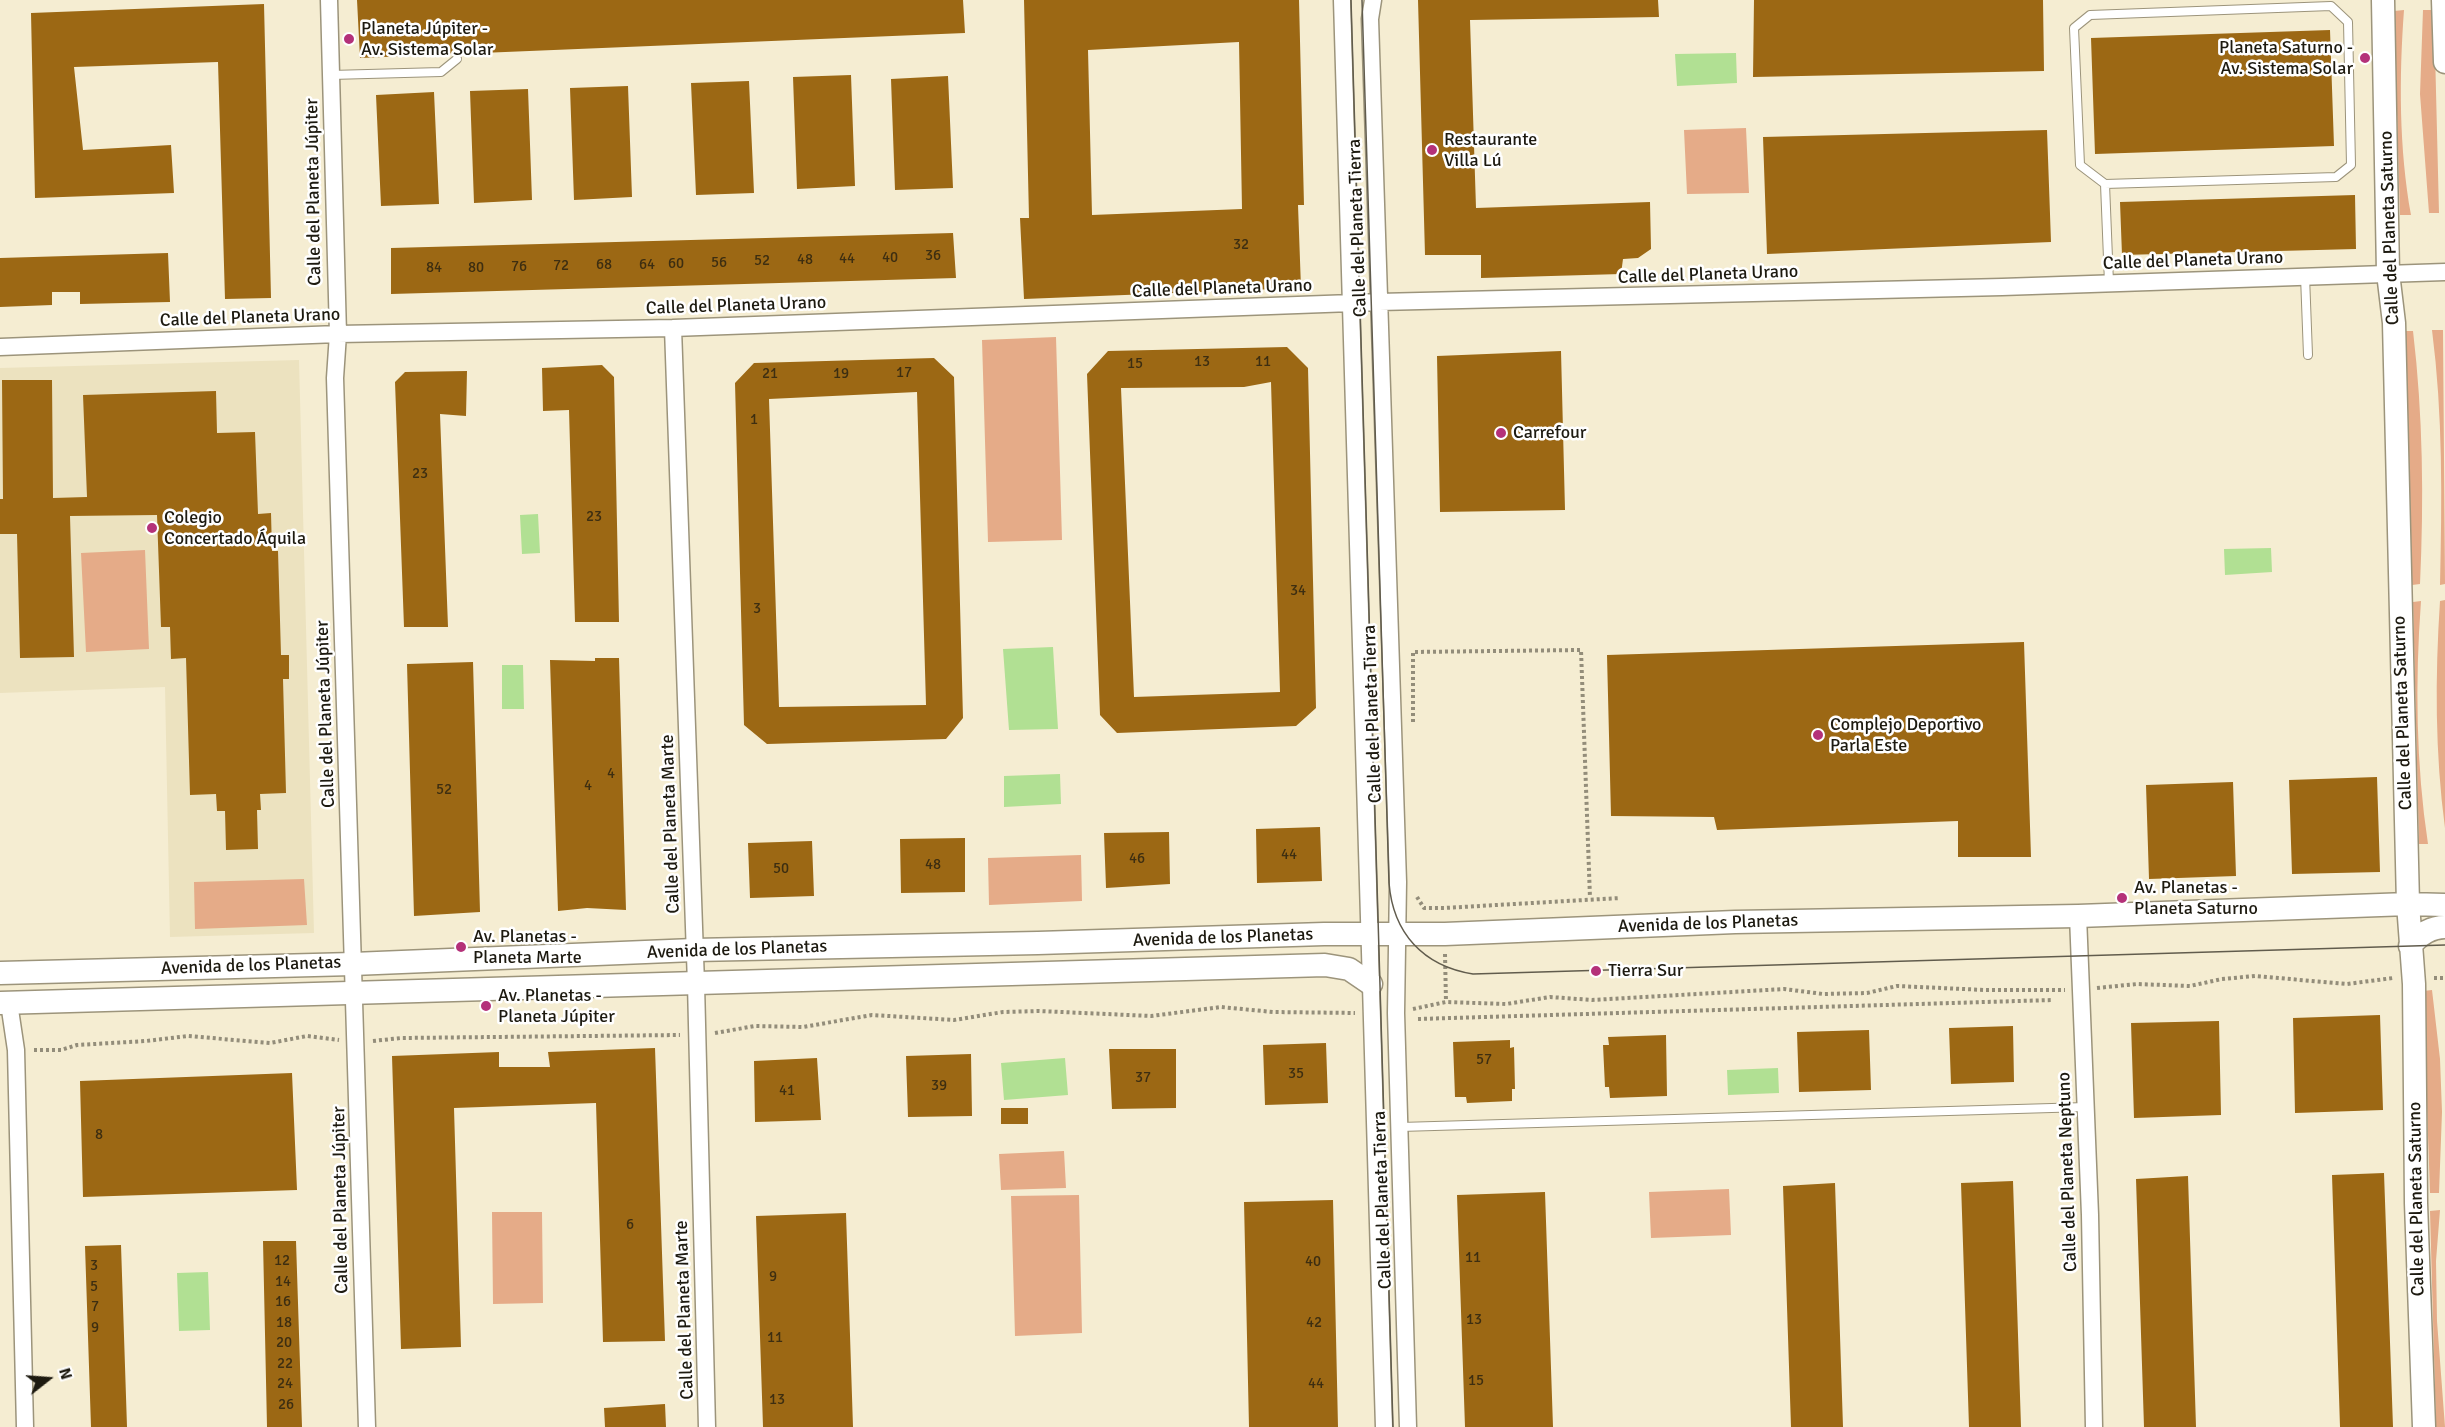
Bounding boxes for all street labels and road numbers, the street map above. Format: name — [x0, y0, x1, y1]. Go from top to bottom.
street label: Calle del Planeta Júpiter — [302, 98, 326, 286]
street label: Calle del Planeta Saturno — [2376, 130, 2404, 326]
street label: Calle del Planeta Tierra — [1344, 138, 1372, 318]
street label: Calle del Planeta Urano — [2102, 247, 2284, 275]
street label: Calle del Planeta Urano — [1617, 261, 1799, 289]
street label: Calle del Planeta Urano — [1131, 275, 1313, 303]
street label: Calle del Planeta Urano — [645, 292, 827, 320]
street label: Calle del Planeta Urano — [159, 304, 341, 332]
street label: Calle del Planeta Saturno — [2389, 615, 2417, 811]
street label: Calle del Planeta Júpiter — [312, 620, 340, 808]
street label: Calle del Planeta Tierra — [1359, 624, 1387, 804]
street label: Calle del Planeta Marte — [657, 734, 685, 914]
street label: Avenida de los Planetas — [1617, 910, 1799, 938]
street label: Avenida de los Planetas — [1132, 924, 1314, 952]
street label: Avenida de los Planetas — [646, 936, 828, 964]
street label: Avenida de los Planetas — [160, 952, 342, 980]
street label: Calle del Planeta Neptuno — [2054, 1072, 2082, 1272]
street label: Calle del Planeta Saturno — [2405, 1102, 2429, 1296]
street label: Calle del Planeta Júpiter — [329, 1106, 353, 1294]
street label: Calle del Planeta Tierra — [1369, 1110, 1397, 1290]
street label: Calle del Planeta Marte — [671, 1220, 699, 1400]

